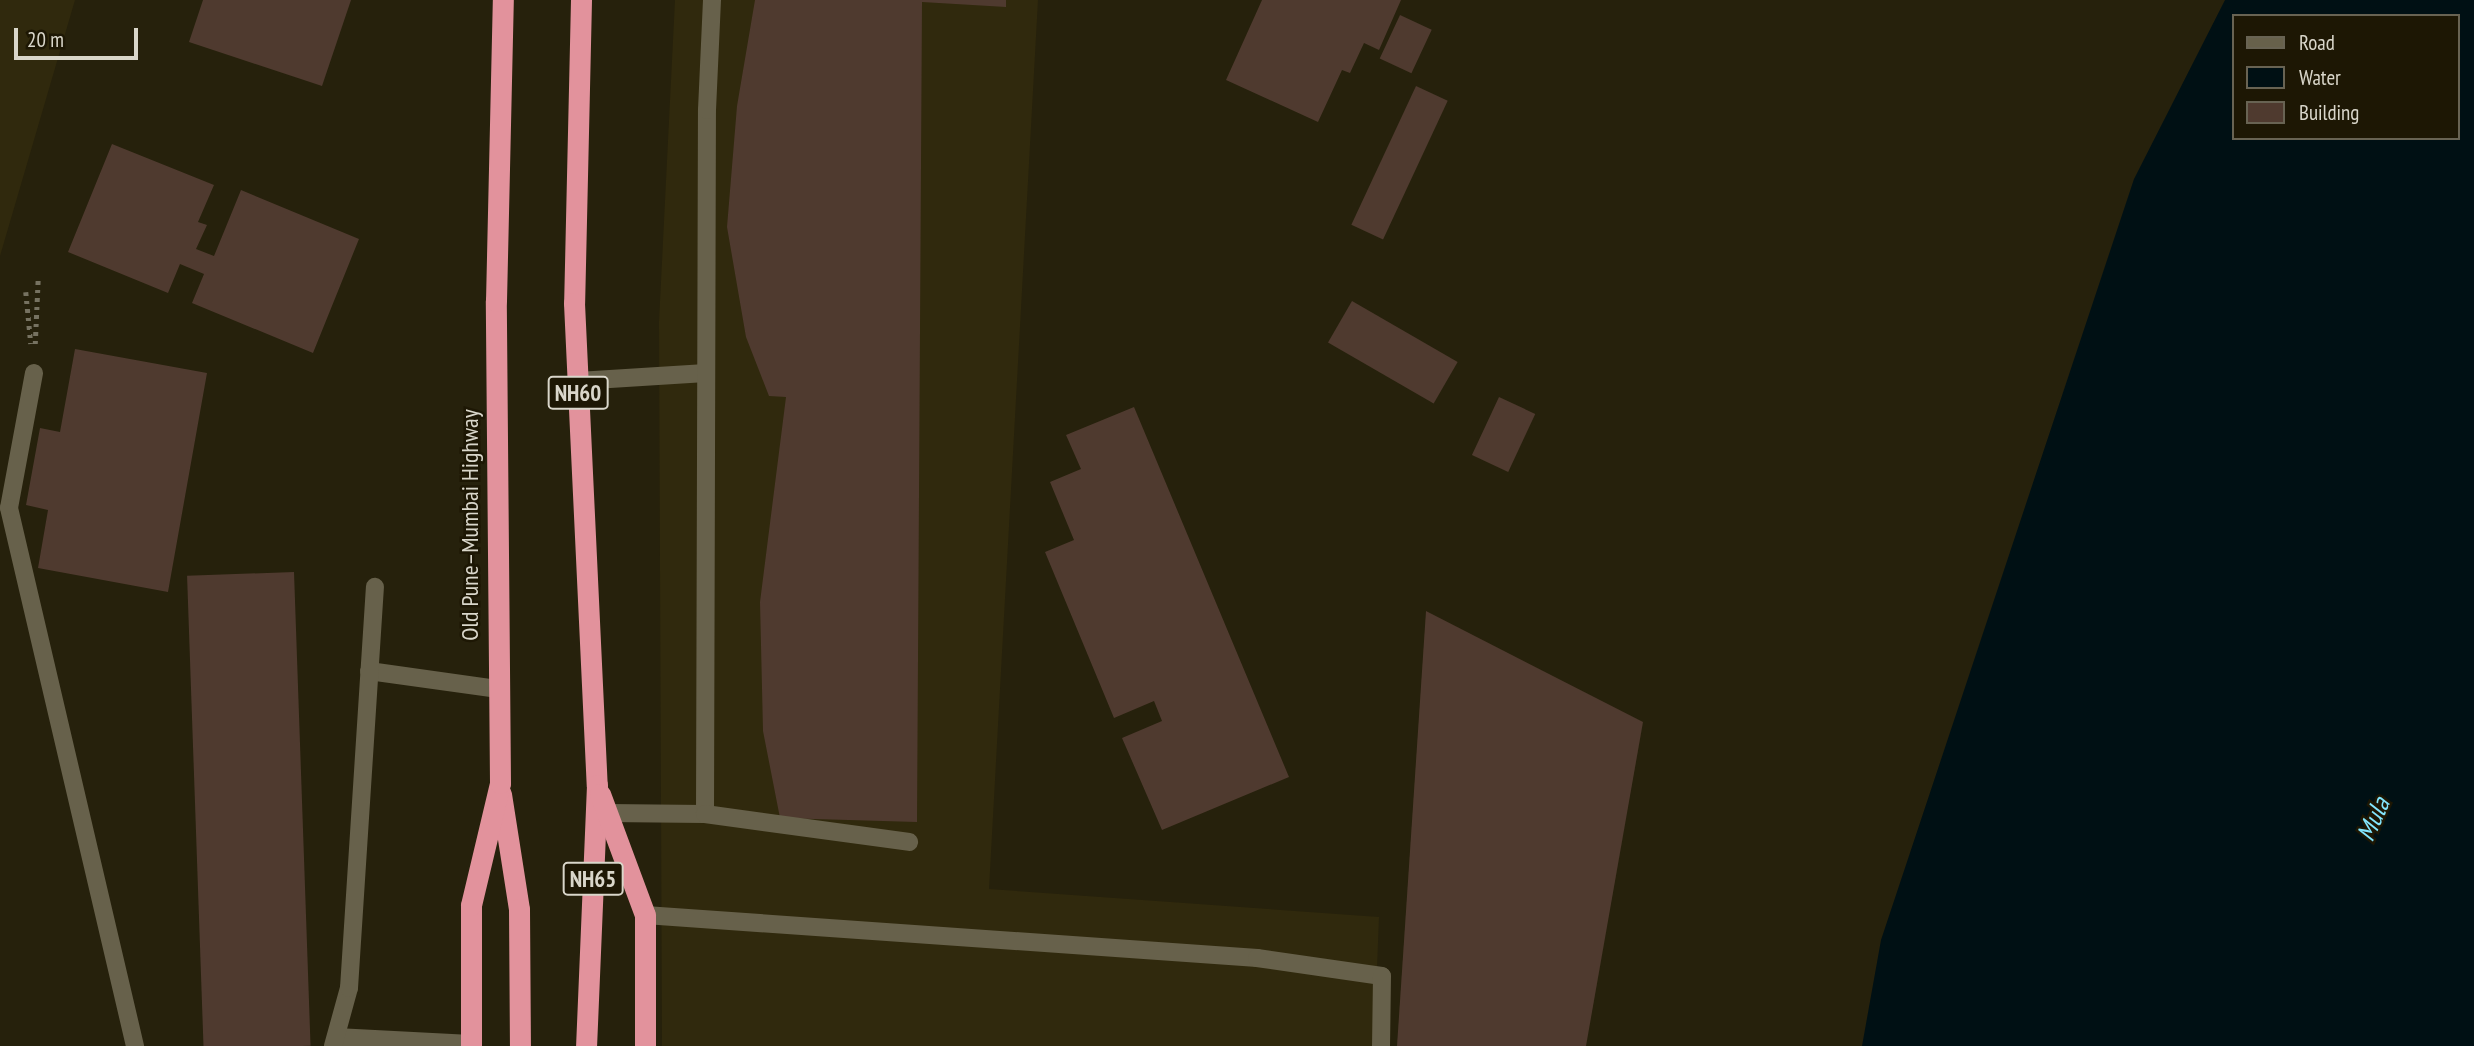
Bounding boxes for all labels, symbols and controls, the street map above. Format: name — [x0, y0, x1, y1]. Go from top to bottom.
scale bar — [18, 14, 142, 58]
legend — [2232, 14, 2460, 140]
text: 20 m — [27, 26, 64, 53]
text: Road — [2299, 29, 2335, 56]
text: Water — [2299, 64, 2341, 91]
text: Building — [2299, 99, 2359, 126]
road number: NH60 — [546, 374, 610, 412]
street label: Old Pune–Mumbai Highway — [456, 409, 484, 641]
water label: Mula — [2350, 792, 2396, 846]
road number: NH65 — [562, 860, 624, 898]

